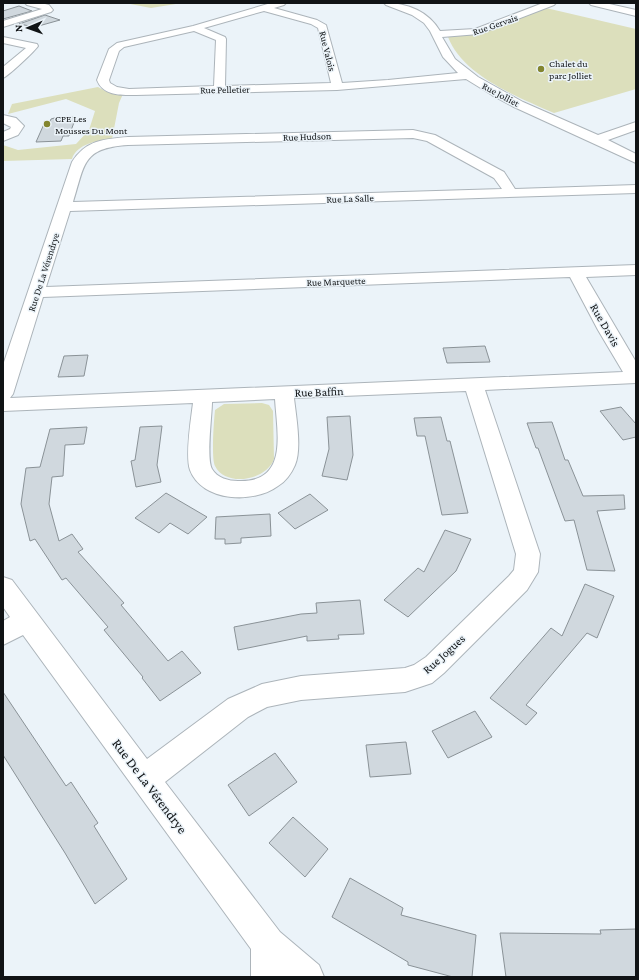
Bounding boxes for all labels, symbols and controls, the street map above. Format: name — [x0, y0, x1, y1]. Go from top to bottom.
north arrow — [8, 8, 48, 48]
street label: Rue Gervais — [471, 12, 519, 37]
text: N — [12, 24, 24, 32]
street label: Rue Valois — [317, 30, 338, 72]
place label: Chalet du parc Jolliet — [549, 58, 592, 81]
marker: Chalet du parc Jolliet — [536, 64, 546, 74]
street label: Rue Jolliet — [480, 80, 522, 109]
street label: Rue Pelletier — [200, 84, 250, 95]
place label: CPE Les Mousses Du Mont — [55, 113, 128, 136]
marker: CPE Les Mousses Du Mont — [42, 119, 52, 129]
street label: Rue Hudson — [283, 130, 332, 143]
street label: Rue La Salle — [326, 192, 375, 205]
street label: Rue De La Vérendrye — [26, 231, 62, 313]
street label: Rue Marquette — [306, 275, 366, 288]
street label: Rue Davis — [587, 301, 623, 349]
street label: Rue Baffin — [294, 384, 344, 400]
street label: Rue Jogues — [420, 631, 468, 677]
street label: Rue De La Vérendrye — [109, 735, 191, 837]

